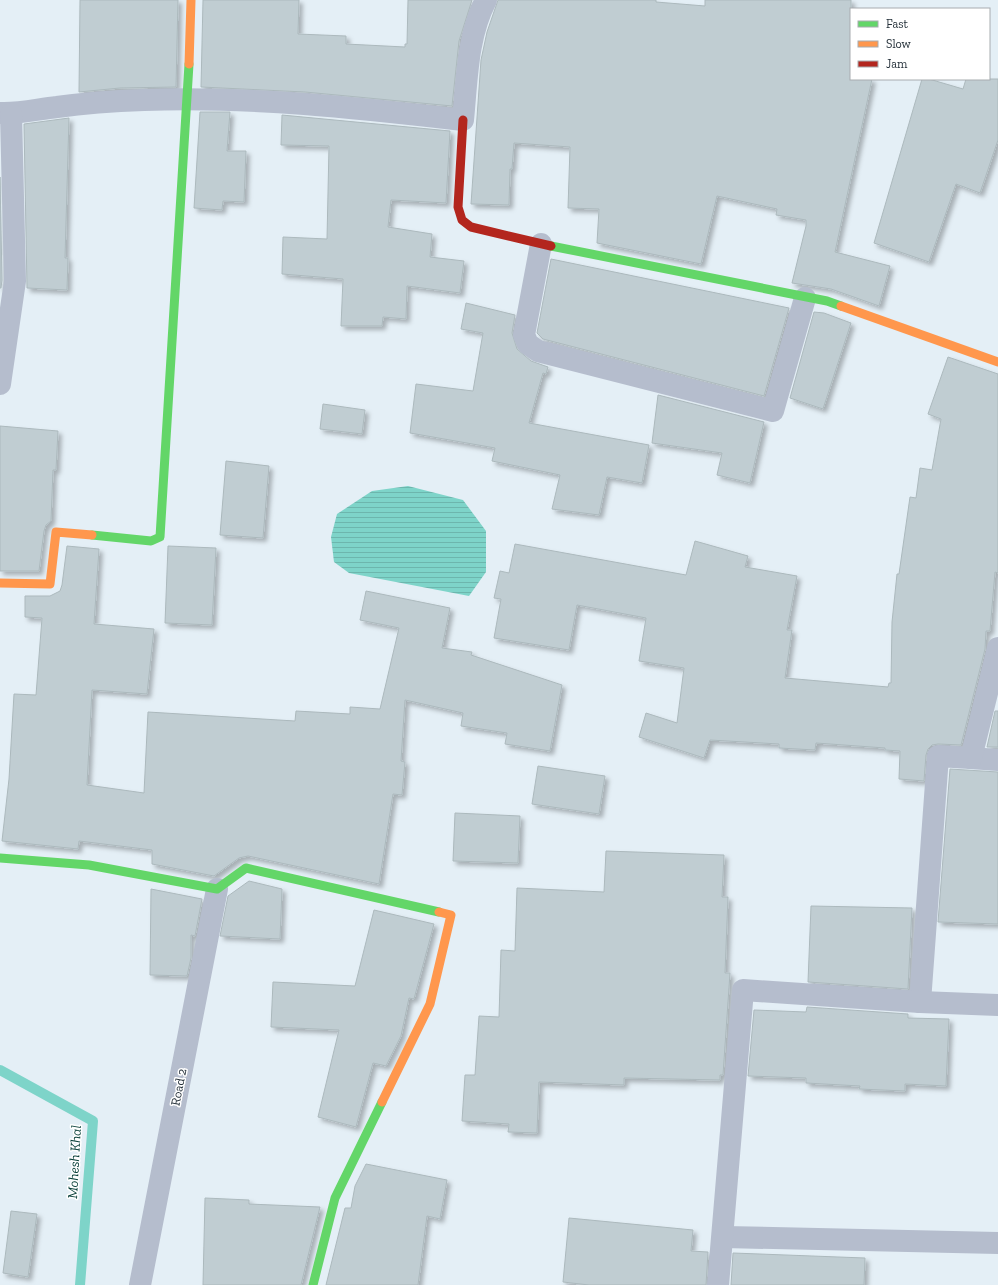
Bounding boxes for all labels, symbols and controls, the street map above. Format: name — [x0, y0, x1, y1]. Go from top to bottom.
legend — [850, 8, 990, 80]
text: Fast — [886, 17, 909, 31]
text: Slow — [886, 37, 912, 51]
text: Jam — [886, 57, 908, 71]
street label: Road 2 — [168, 1067, 189, 1107]
water label: Mohesh Khal — [64, 1125, 85, 1199]

